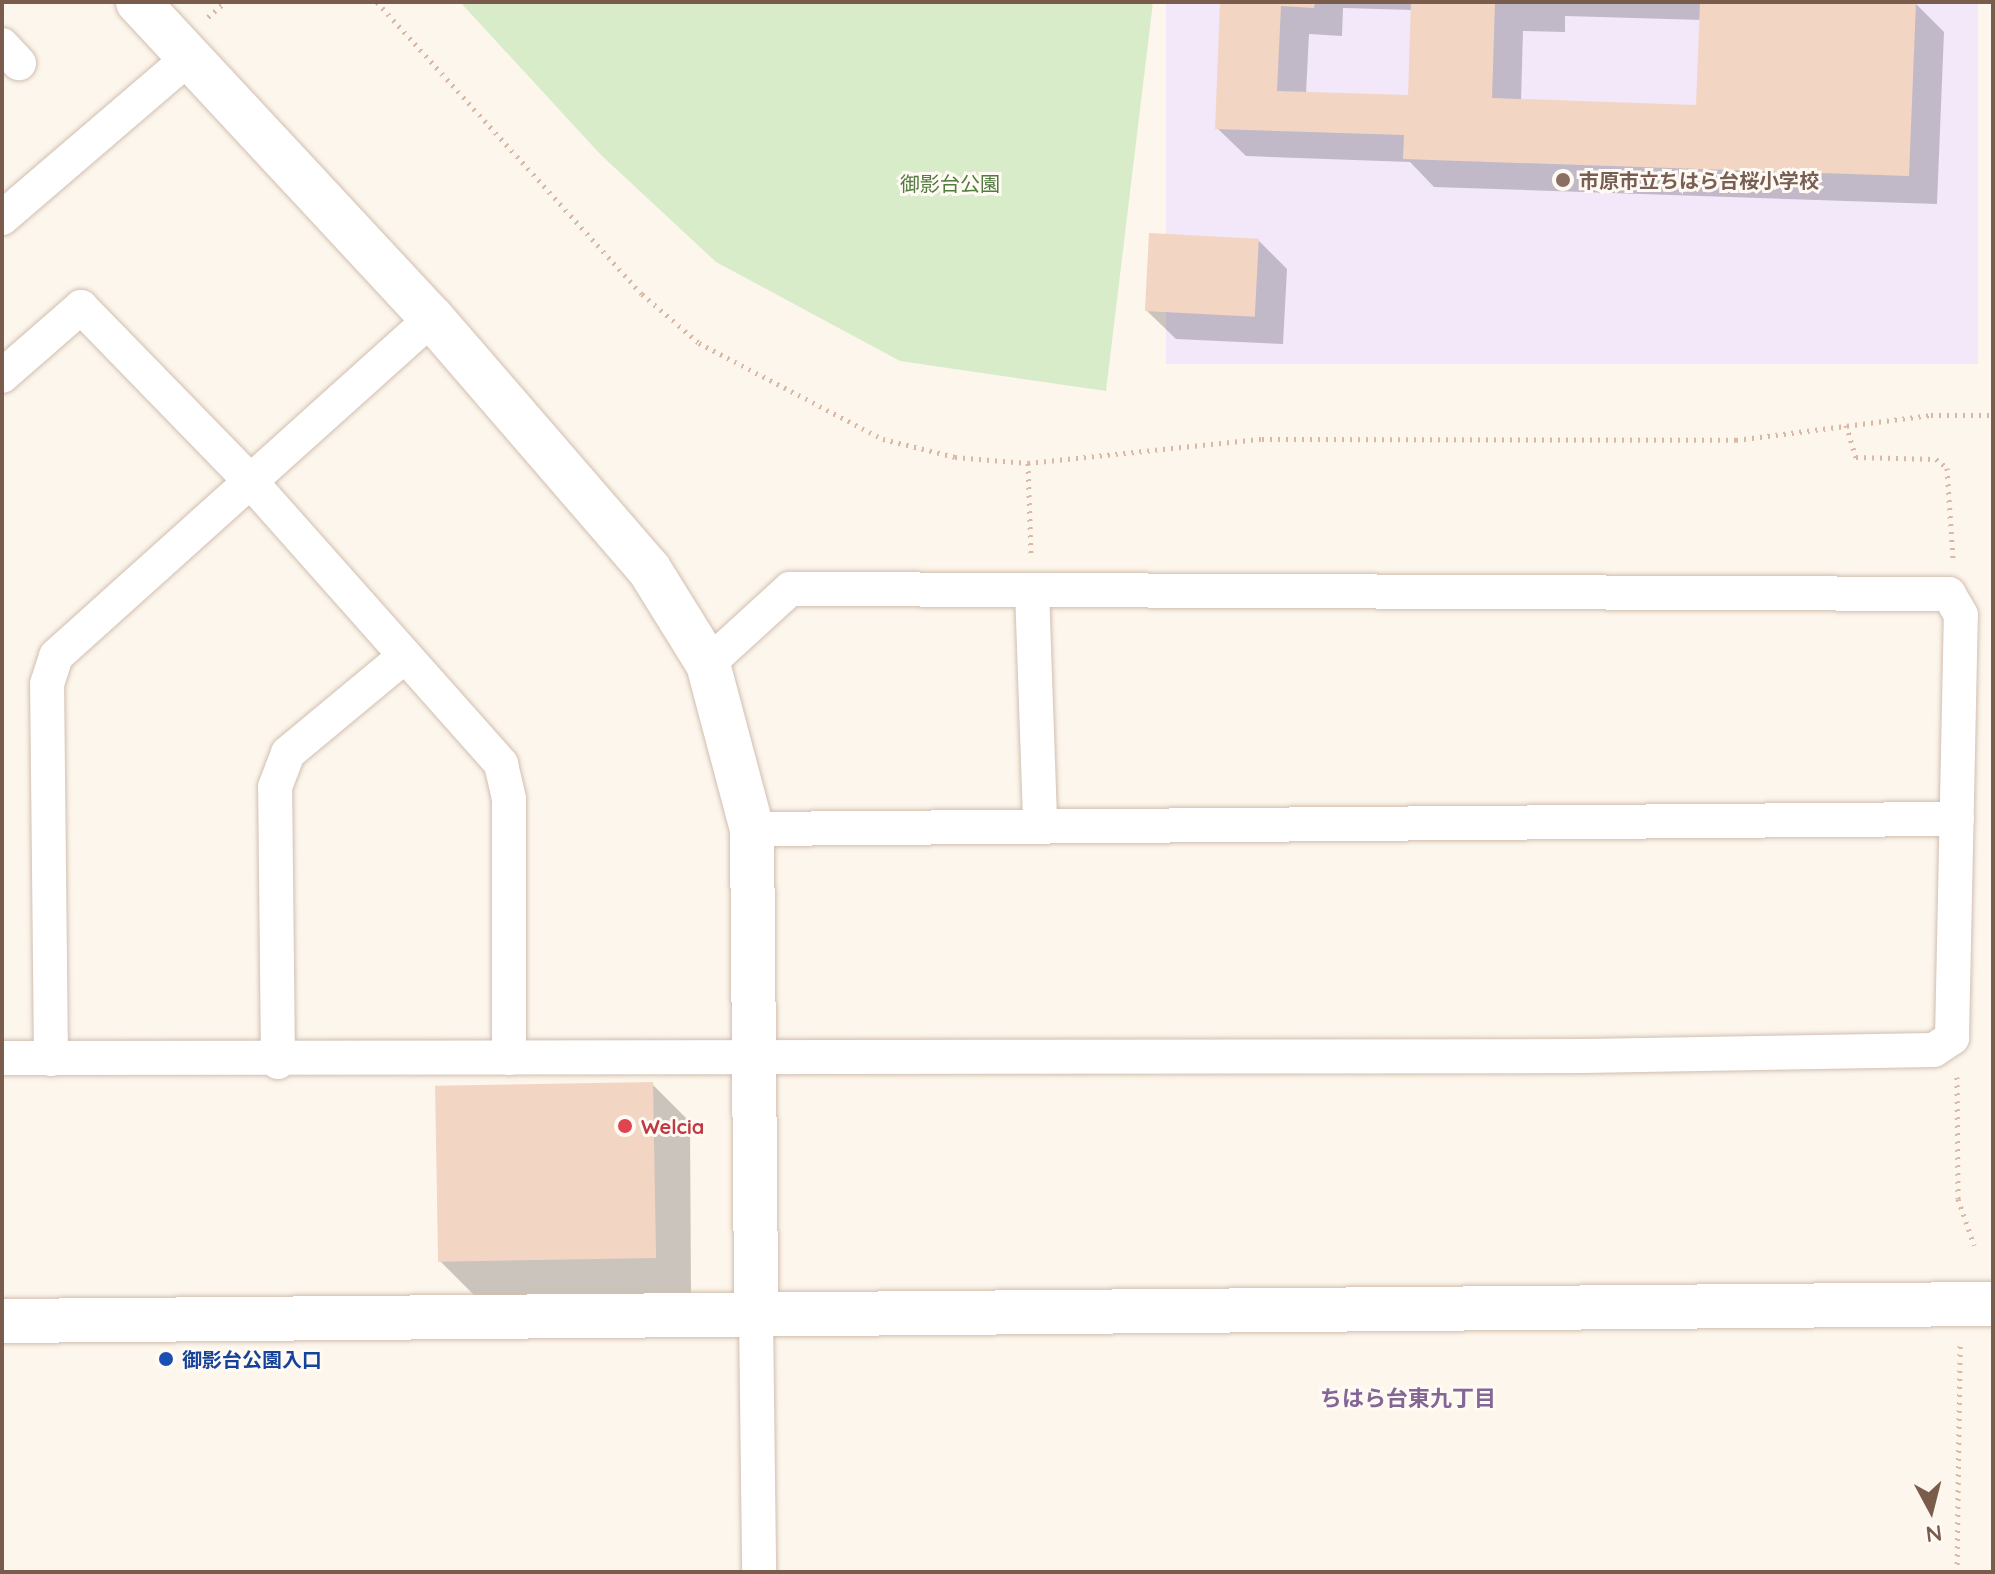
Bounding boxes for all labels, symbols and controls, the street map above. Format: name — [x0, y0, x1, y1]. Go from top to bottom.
place label: 市原市立ちはら台桜小学校 — [1579, 168, 1819, 192]
park label: 御影台公園 — [900, 171, 1000, 195]
marker: 市原市立ちはら台桜小学校 — [1554, 171, 1572, 189]
place label: Welcia — [641, 1114, 704, 1138]
marker: Welcia — [616, 1117, 634, 1135]
place label: 御影台公園入口 — [182, 1347, 322, 1371]
marker: 御影台公園入口 — [157, 1350, 175, 1368]
district label: ちはら台東九丁目 — [1320, 1386, 1496, 1412]
north arrow — [1891, 1470, 1971, 1550]
text: N — [1924, 1519, 1944, 1549]

